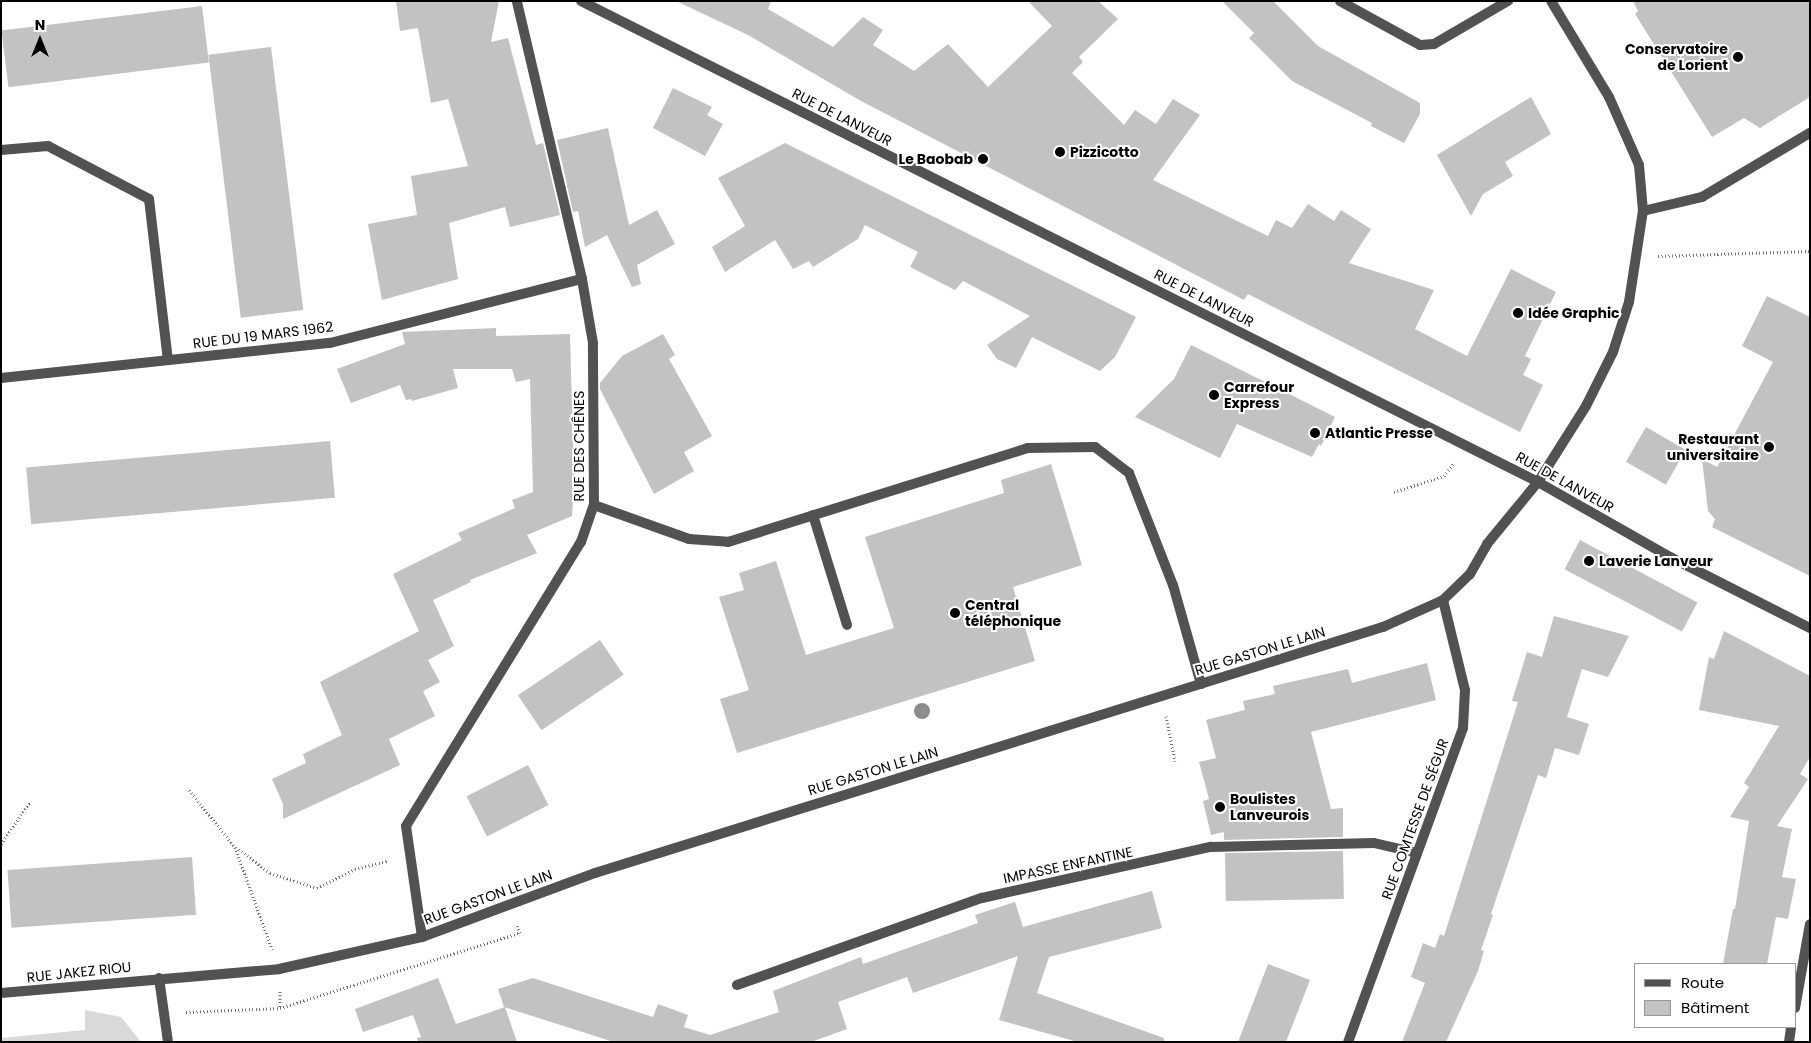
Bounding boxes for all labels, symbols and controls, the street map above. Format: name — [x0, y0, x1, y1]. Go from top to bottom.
north arrow — [15, 15, 65, 65]
text: N — [35, 15, 45, 35]
place label: Conservatoire de Lorient — [1625, 41, 1728, 74]
marker: Conservatoire de Lorient — [1732, 51, 1744, 63]
street label: RUE DE LANVEUR — [789, 85, 895, 149]
place label: Pizzicotto — [1070, 144, 1139, 160]
marker: Pizzicotto — [1054, 146, 1066, 158]
place label: Le Baobab — [899, 151, 973, 167]
marker: Le Baobab — [977, 153, 989, 165]
street label: RUE DE LANVEUR — [1151, 266, 1257, 330]
place label: Idée Graphic — [1528, 305, 1620, 321]
marker: Idée Graphic — [1512, 307, 1524, 319]
street label: RUE DU 19 MARS 1962 — [192, 318, 334, 352]
place label: Carrefour Express — [1224, 379, 1294, 412]
marker: Carrefour Express — [1208, 389, 1220, 401]
street label: RUE DES CHÊNES — [571, 391, 587, 501]
place label: Atlantic Presse — [1325, 425, 1433, 441]
marker: Atlantic Presse — [1309, 427, 1321, 439]
place label: Restaurant universitaire — [1667, 431, 1759, 464]
marker: Restaurant universitaire — [1763, 441, 1775, 453]
street label: RUE DE LANVEUR — [1513, 448, 1617, 516]
place label: Laverie Lanveur — [1599, 553, 1713, 569]
marker: Laverie Lanveur — [1583, 555, 1595, 567]
place label: Central téléphonique — [965, 597, 1061, 630]
marker: Central téléphonique — [949, 607, 961, 619]
street label: RUE GASTON LE LAIN — [1193, 623, 1327, 679]
street label: RUE COMTESSE DE SÉGUR — [1378, 736, 1452, 902]
street label: RUE GASTON LE LAIN — [806, 743, 940, 799]
place label: Boulistes Lanveurois — [1230, 791, 1309, 824]
marker: Boulistes Lanveurois — [1214, 801, 1226, 813]
street label: IMPASSE ENFANTINE — [1002, 843, 1134, 887]
street label: RUE GASTON LE LAIN — [422, 866, 554, 928]
street label: RUE JAKEZ RIOU — [26, 958, 132, 986]
legend — [1634, 963, 1796, 1028]
text: Route — [1681, 972, 1724, 993]
text: Bâtiment — [1681, 997, 1749, 1018]

